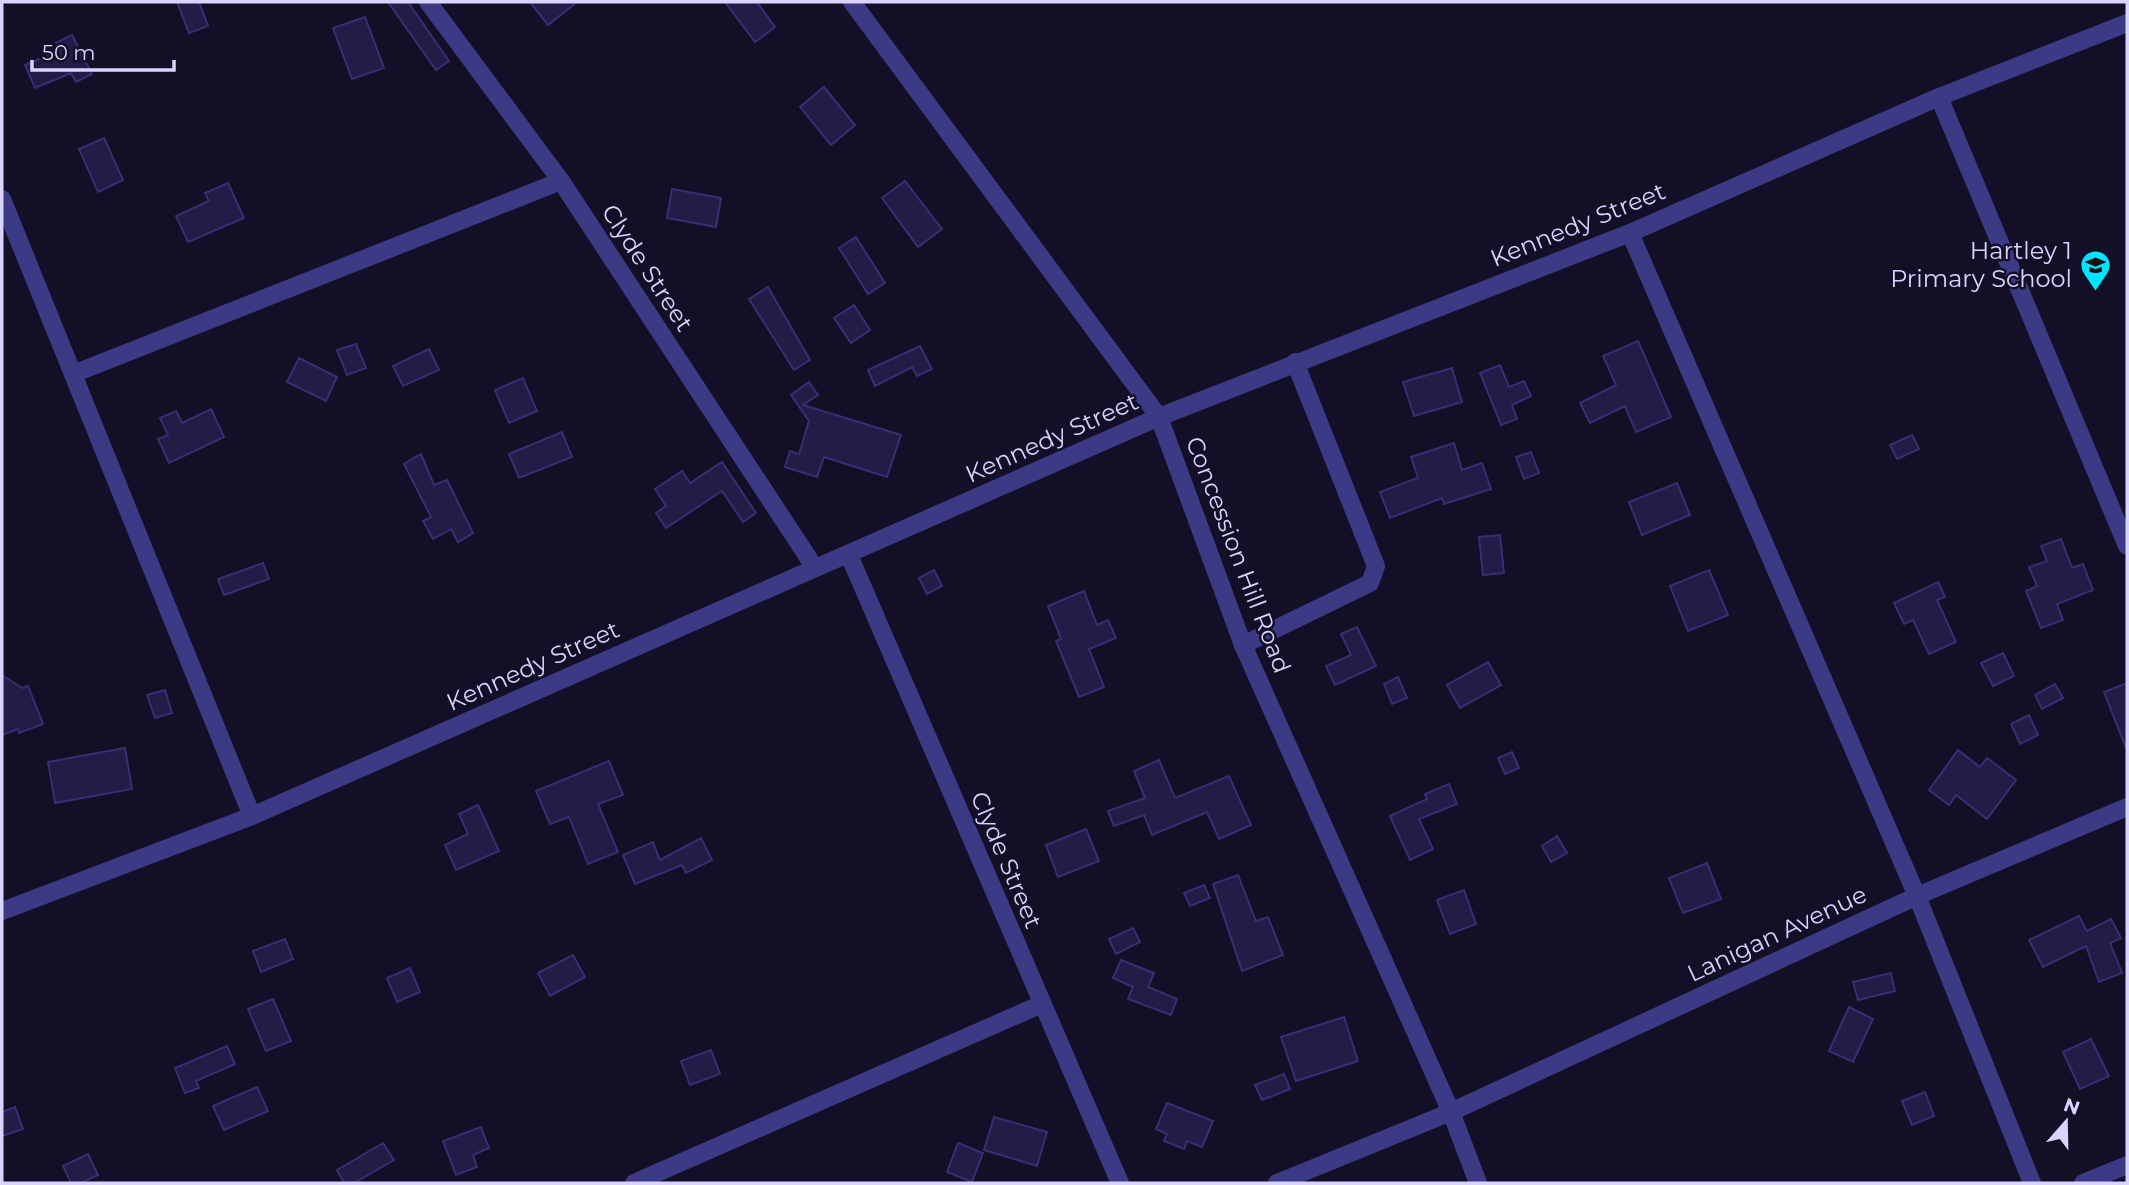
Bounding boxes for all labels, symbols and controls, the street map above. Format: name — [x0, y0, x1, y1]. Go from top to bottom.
scale bar — [32, 28, 173, 72]
text: 50 m — [42, 40, 96, 65]
street label: Kennedy Street — [1486, 176, 1670, 273]
street label: Clyde Street — [596, 199, 699, 337]
place label: Hartley 1 Primary School — [1890, 236, 2072, 293]
school or university icon: Hartley 1 Primary School — [2078, 248, 2112, 292]
street label: Kennedy Street — [961, 386, 1143, 489]
street label: Concession Hill Road — [1180, 433, 1297, 677]
street label: Kennedy Street — [442, 614, 624, 717]
street label: Clyde Street — [965, 787, 1048, 933]
street label: Lanigan Avenue — [1682, 879, 1871, 988]
north arrow — [2031, 1087, 2101, 1157]
text: N — [2060, 1093, 2083, 1120]

